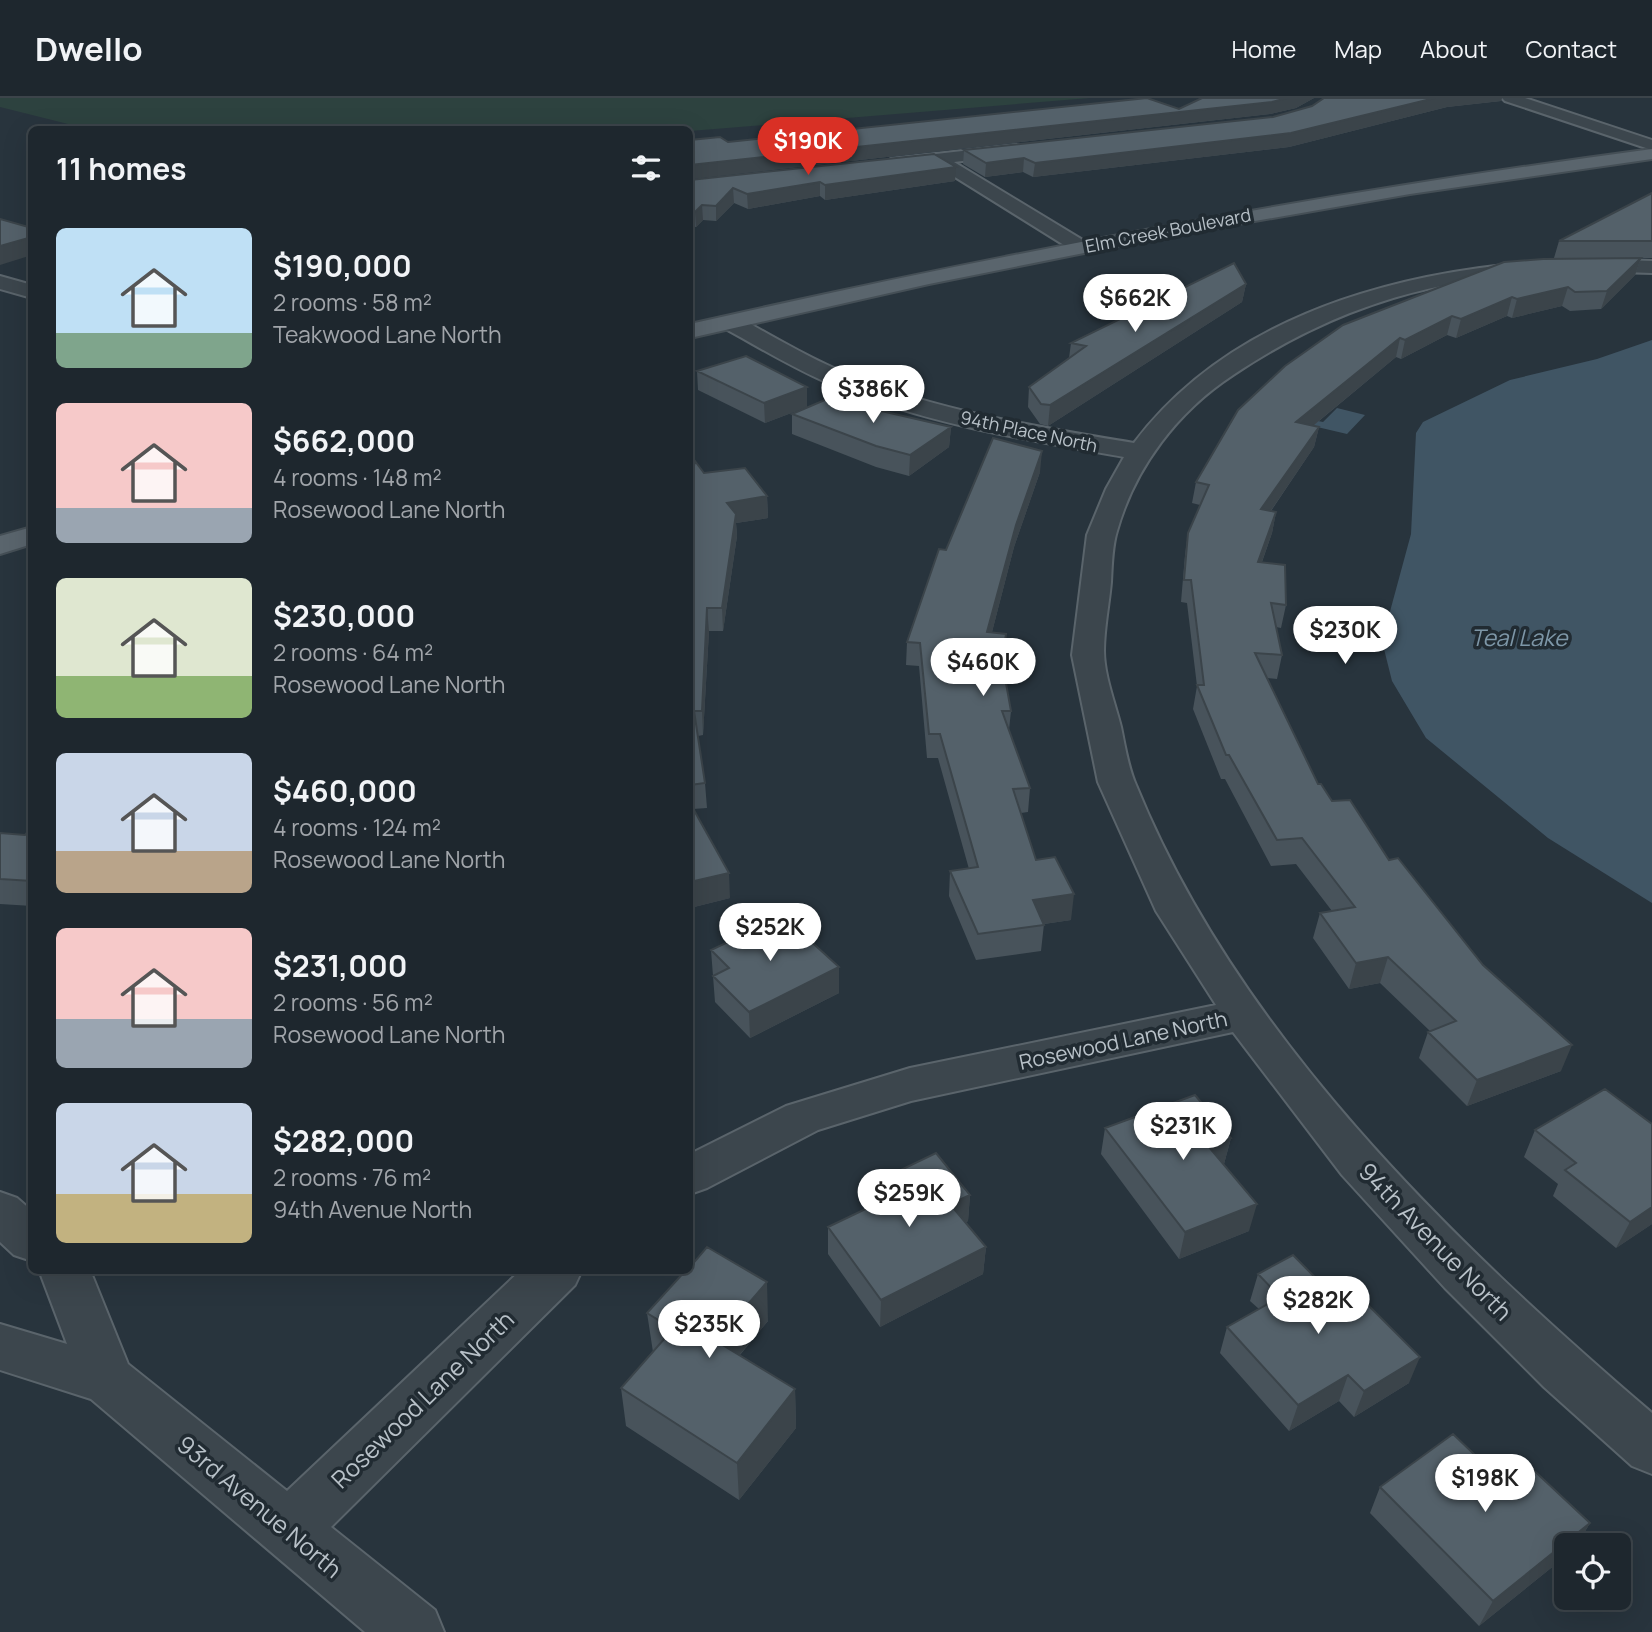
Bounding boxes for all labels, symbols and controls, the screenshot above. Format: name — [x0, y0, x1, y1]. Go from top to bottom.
text: Dwello — [35, 26, 143, 71]
text: Home — [1231, 32, 1296, 65]
text: Map — [1334, 32, 1382, 65]
text: About — [1420, 32, 1488, 65]
text: Contact — [1526, 32, 1617, 65]
pin: $190K — [759, 118, 857, 177]
text: $190K — [774, 124, 842, 156]
text: 11 homes — [56, 148, 187, 189]
icon: filters — [627, 149, 665, 187]
street label: Elm Creek Boulevard — [1083, 202, 1253, 258]
text: $190,000 — [273, 245, 412, 286]
icon: home — [112, 256, 196, 340]
pin: $662K — [1086, 274, 1184, 334]
text: $662K — [1099, 281, 1171, 313]
text: 2 rooms · 58 m² — [273, 286, 432, 318]
text: Teakwood Lane North — [273, 318, 502, 350]
pin: $386K — [824, 366, 922, 425]
text: $386K — [837, 372, 909, 404]
street label: 94th Place North — [958, 405, 1100, 457]
text: $662,000 — [273, 420, 415, 461]
icon: home — [112, 431, 196, 515]
text: 4 rooms · 148 m² — [273, 461, 442, 493]
text: Rosewood Lane North — [273, 493, 505, 525]
text: $230,000 — [273, 595, 415, 636]
icon: home — [112, 606, 196, 690]
pin: $230K — [1296, 606, 1394, 666]
text: $230K — [1309, 613, 1381, 645]
water label: Teal Lake — [1471, 621, 1569, 653]
text: 2 rooms · 64 m² — [273, 636, 433, 668]
pin: $460K — [934, 638, 1032, 698]
text: $460K — [947, 645, 1019, 677]
text: Rosewood Lane North — [273, 668, 505, 700]
text: $460,000 — [273, 770, 417, 811]
icon: home — [112, 781, 196, 865]
text: 4 rooms · 124 m² — [273, 811, 441, 843]
text: Rosewood Lane North — [273, 843, 505, 875]
pin: $252K — [721, 904, 819, 963]
text: $252K — [735, 910, 805, 942]
text: $231,000 — [273, 945, 407, 986]
icon: home — [112, 956, 196, 1040]
text: 2 rooms · 56 m² — [273, 986, 433, 1018]
street label: Rosewood Lane North — [1016, 1004, 1230, 1076]
text: Rosewood Lane North — [273, 1018, 505, 1050]
pin: $231K — [1134, 1102, 1232, 1162]
text: $231K — [1150, 1109, 1216, 1141]
text: $282,000 — [273, 1120, 414, 1161]
icon: home — [112, 1131, 196, 1215]
street label: 94th Avenue North — [1352, 1155, 1520, 1327]
text: 2 rooms · 76 m² — [273, 1161, 431, 1193]
pin: $259K — [860, 1170, 958, 1229]
text: $259K — [874, 1176, 944, 1208]
text: 94th Avenue North — [273, 1193, 472, 1225]
pin: $282K — [1269, 1276, 1367, 1336]
text: $282K — [1283, 1283, 1353, 1315]
pin: $235K — [660, 1300, 758, 1360]
street label: Rosewood Lane North — [323, 1303, 521, 1495]
text: $235K — [674, 1307, 744, 1339]
street label: 93rd Avenue North — [171, 1427, 349, 1585]
pin: $198K — [1436, 1454, 1534, 1514]
text: $198K — [1451, 1461, 1519, 1493]
map controls — [1554, 1533, 1631, 1610]
button: locate — [1554, 1533, 1631, 1610]

